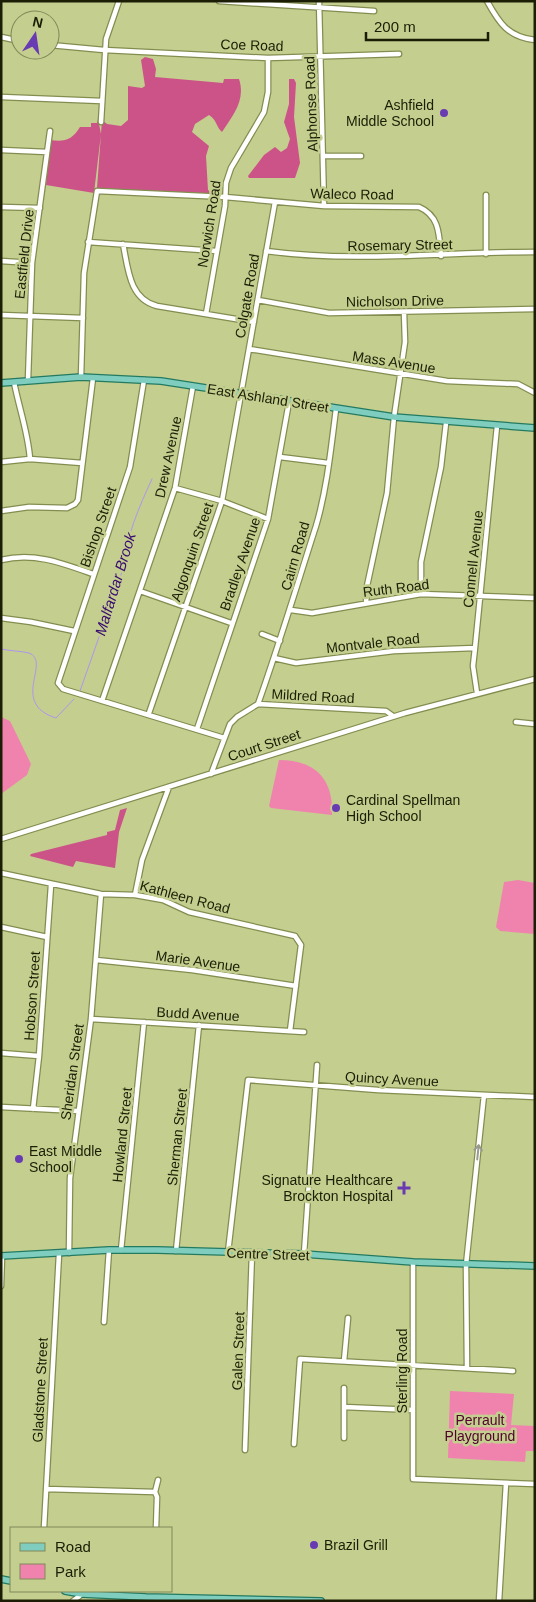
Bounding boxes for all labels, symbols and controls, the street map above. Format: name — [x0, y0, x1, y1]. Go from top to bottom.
north arrow — [10, 10, 60, 60]
scale bar — [366, 10, 488, 42]
text: N — [31, 13, 45, 31]
text: 200 m — [374, 18, 416, 35]
street label: Coe Road — [220, 36, 284, 54]
street label: Alphonse Road — [301, 56, 321, 152]
place label: Ashfield Middle School — [346, 97, 434, 129]
marker: Ashfield Middle School — [438, 107, 450, 119]
street label: Norwich Road — [194, 179, 224, 269]
street label: Waleco Road — [310, 185, 394, 203]
street label: Eastfield Drive — [11, 208, 37, 300]
street label: Rosemary Street — [347, 236, 453, 254]
street label: Colgate Road — [232, 252, 262, 340]
street label: Nicholson Drive — [346, 292, 444, 310]
street label: Mass Avenue — [351, 348, 437, 376]
street label: East Ashland Street — [206, 380, 330, 416]
street label: Drew Avenue — [152, 415, 184, 499]
street label: Bishop Street — [77, 485, 119, 569]
street label: Algonquin Street — [168, 500, 216, 604]
street label: Connell Avenue — [460, 509, 486, 608]
street label: Bradley Avenue — [217, 515, 264, 613]
street label: Cairn Road — [278, 520, 312, 592]
water label: Malfardar Brook — [91, 529, 139, 638]
street label: Ruth Road — [362, 576, 430, 600]
street label: Montvale Road — [325, 630, 421, 656]
street label: Mildred Road — [271, 686, 355, 706]
street label: Court Street — [226, 726, 302, 764]
place label: Cardinal Spellman High School — [346, 792, 460, 824]
marker: Cardinal Spellman High School — [330, 802, 342, 814]
street label: Kathleen Road — [138, 877, 232, 917]
street label: Marie Avenue — [155, 947, 242, 975]
street label: Hobson Street — [21, 951, 43, 1041]
street label: Budd Avenue — [156, 1004, 240, 1024]
street label: Sheridan Street — [57, 1023, 87, 1121]
street label: Quincy Avenue — [345, 1069, 440, 1089]
street label: Howland Street — [109, 1086, 135, 1183]
street label: Sherman Street — [164, 1087, 190, 1187]
place label: East Middle School — [29, 1143, 102, 1175]
one-way arrow — [473, 1145, 483, 1161]
marker: East Middle School — [13, 1153, 25, 1165]
place label: Signature Healthcare Brockton Hospital — [261, 1172, 393, 1204]
marker: Signature Healthcare Brockton Hospital — [397, 1181, 411, 1195]
street label: Centre Street — [226, 1245, 310, 1263]
street label: Galen Street — [229, 1311, 247, 1391]
street label: Sterling Road — [394, 1329, 410, 1413]
street label: Gladstone Street — [29, 1337, 51, 1443]
park label: Perrault Playground — [445, 1412, 515, 1444]
legend — [10, 1527, 172, 1592]
place label: Brazil Grill — [324, 1537, 388, 1553]
text: Road — [55, 1538, 91, 1555]
marker: Brazil Grill — [308, 1539, 320, 1551]
text: Park — [55, 1563, 86, 1580]

